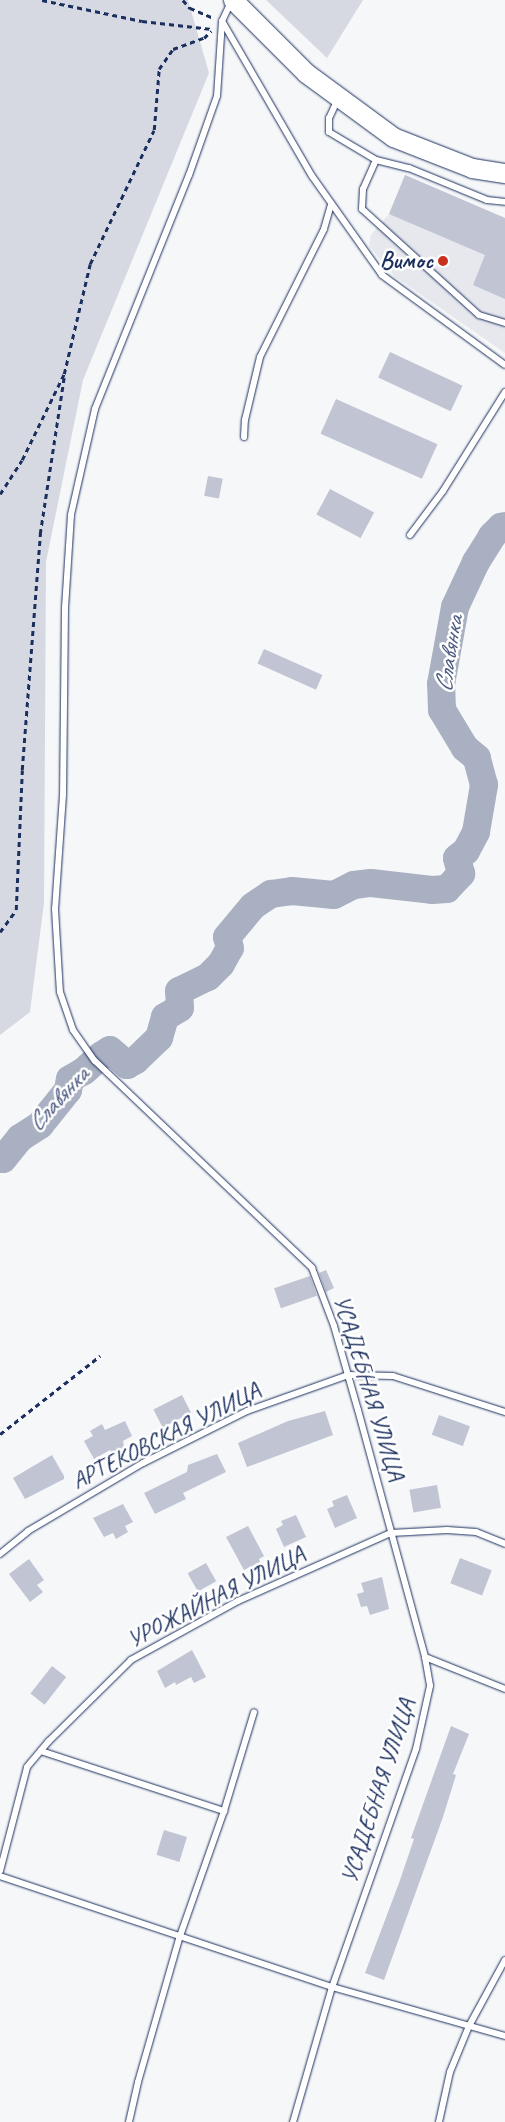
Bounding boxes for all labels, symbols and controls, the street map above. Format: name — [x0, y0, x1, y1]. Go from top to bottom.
place label: Вимос — [380, 247, 433, 275]
marker: Вимос — [437, 255, 449, 267]
water label: Славянка — [428, 614, 470, 694]
water label: Славянка — [21, 1061, 95, 1137]
street label: УСАДЕБНАЯ УЛИЦА — [327, 1292, 411, 1484]
street label: АРТЕКОВСКАЯ УЛИЦА — [68, 1376, 264, 1496]
street label: УРОЖАЙНАЯ УЛИЦА — [123, 1540, 309, 1654]
street label: УСАДЕБНАЯ УЛИЦА — [335, 1695, 421, 1887]

